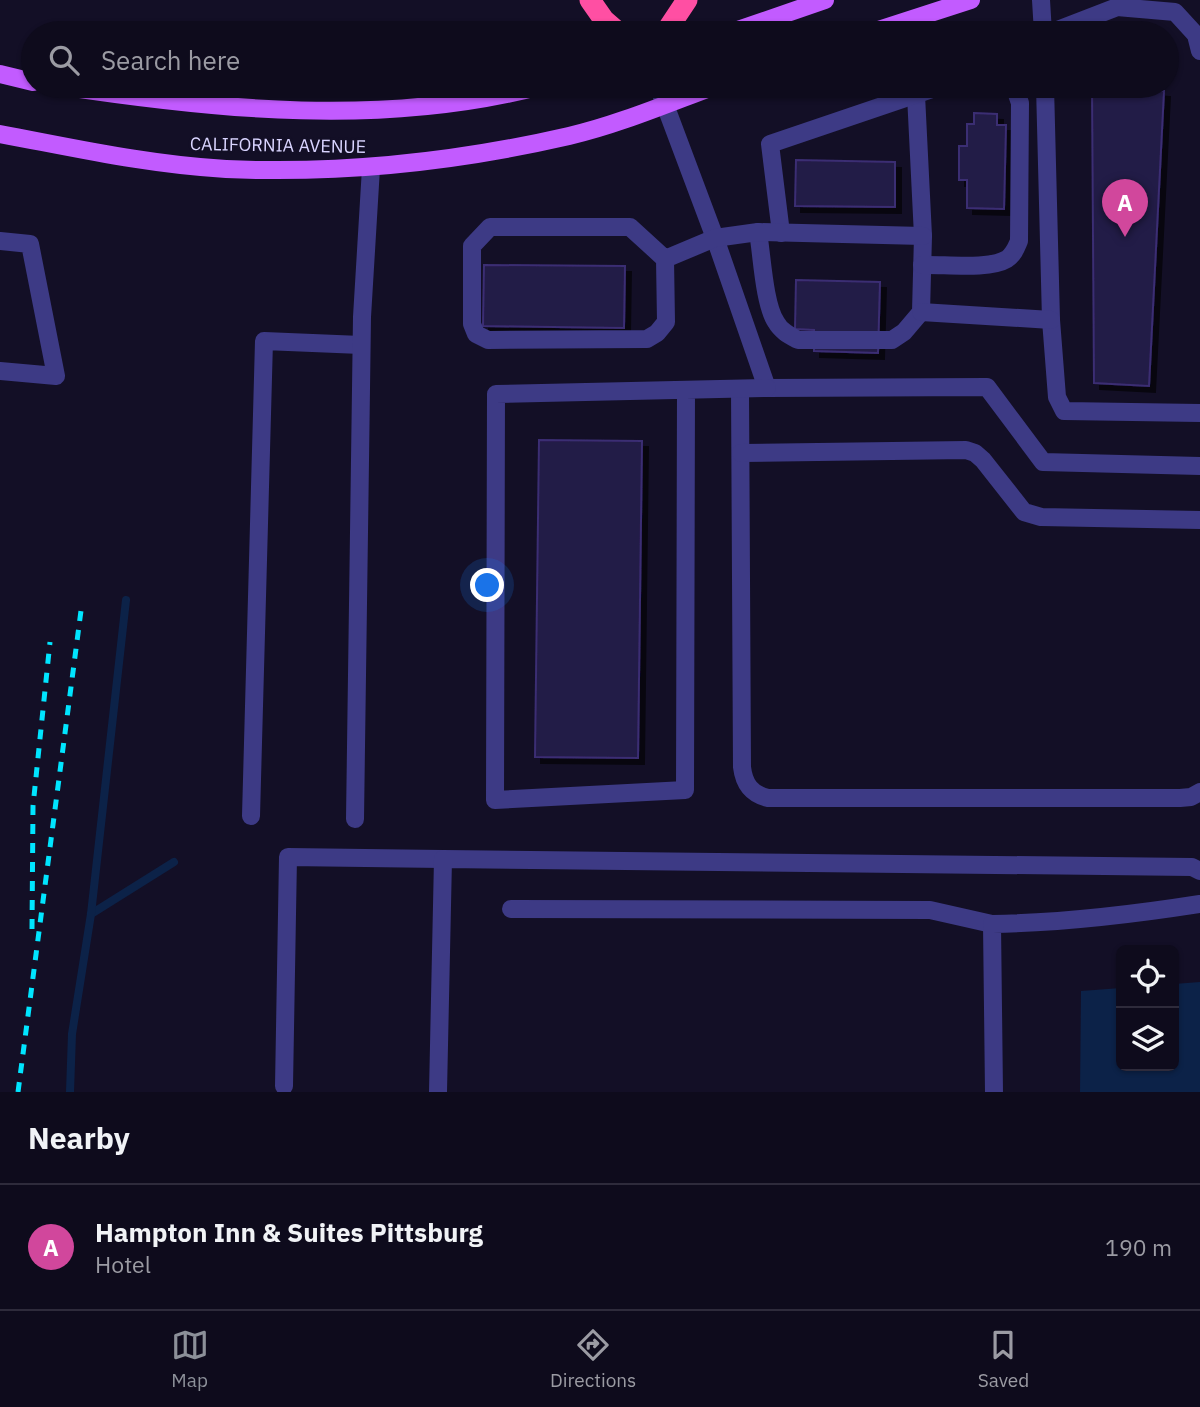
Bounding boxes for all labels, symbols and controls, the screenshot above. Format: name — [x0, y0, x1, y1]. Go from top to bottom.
search box — [21, 21, 1179, 98]
icon: search — [45, 41, 83, 79]
text: Search here — [101, 43, 240, 77]
street label: CALIFORNIA AVENUE — [190, 132, 366, 158]
pin: A — [1102, 179, 1148, 237]
your location — [470, 568, 504, 602]
map controls — [1116, 945, 1179, 1071]
button: locate — [1116, 945, 1179, 1008]
button: layers — [1116, 1008, 1179, 1071]
text: Nearby — [28, 1118, 130, 1157]
text: Hampton Inn & Suites Pittsburg — [95, 1215, 483, 1249]
text: A — [43, 1232, 59, 1262]
text: 190 m — [1105, 1232, 1172, 1262]
text: Hotel — [95, 1249, 151, 1279]
tab: Map — [171, 1326, 209, 1392]
tab: Directions — [550, 1326, 636, 1392]
tab: Saved — [978, 1326, 1029, 1392]

